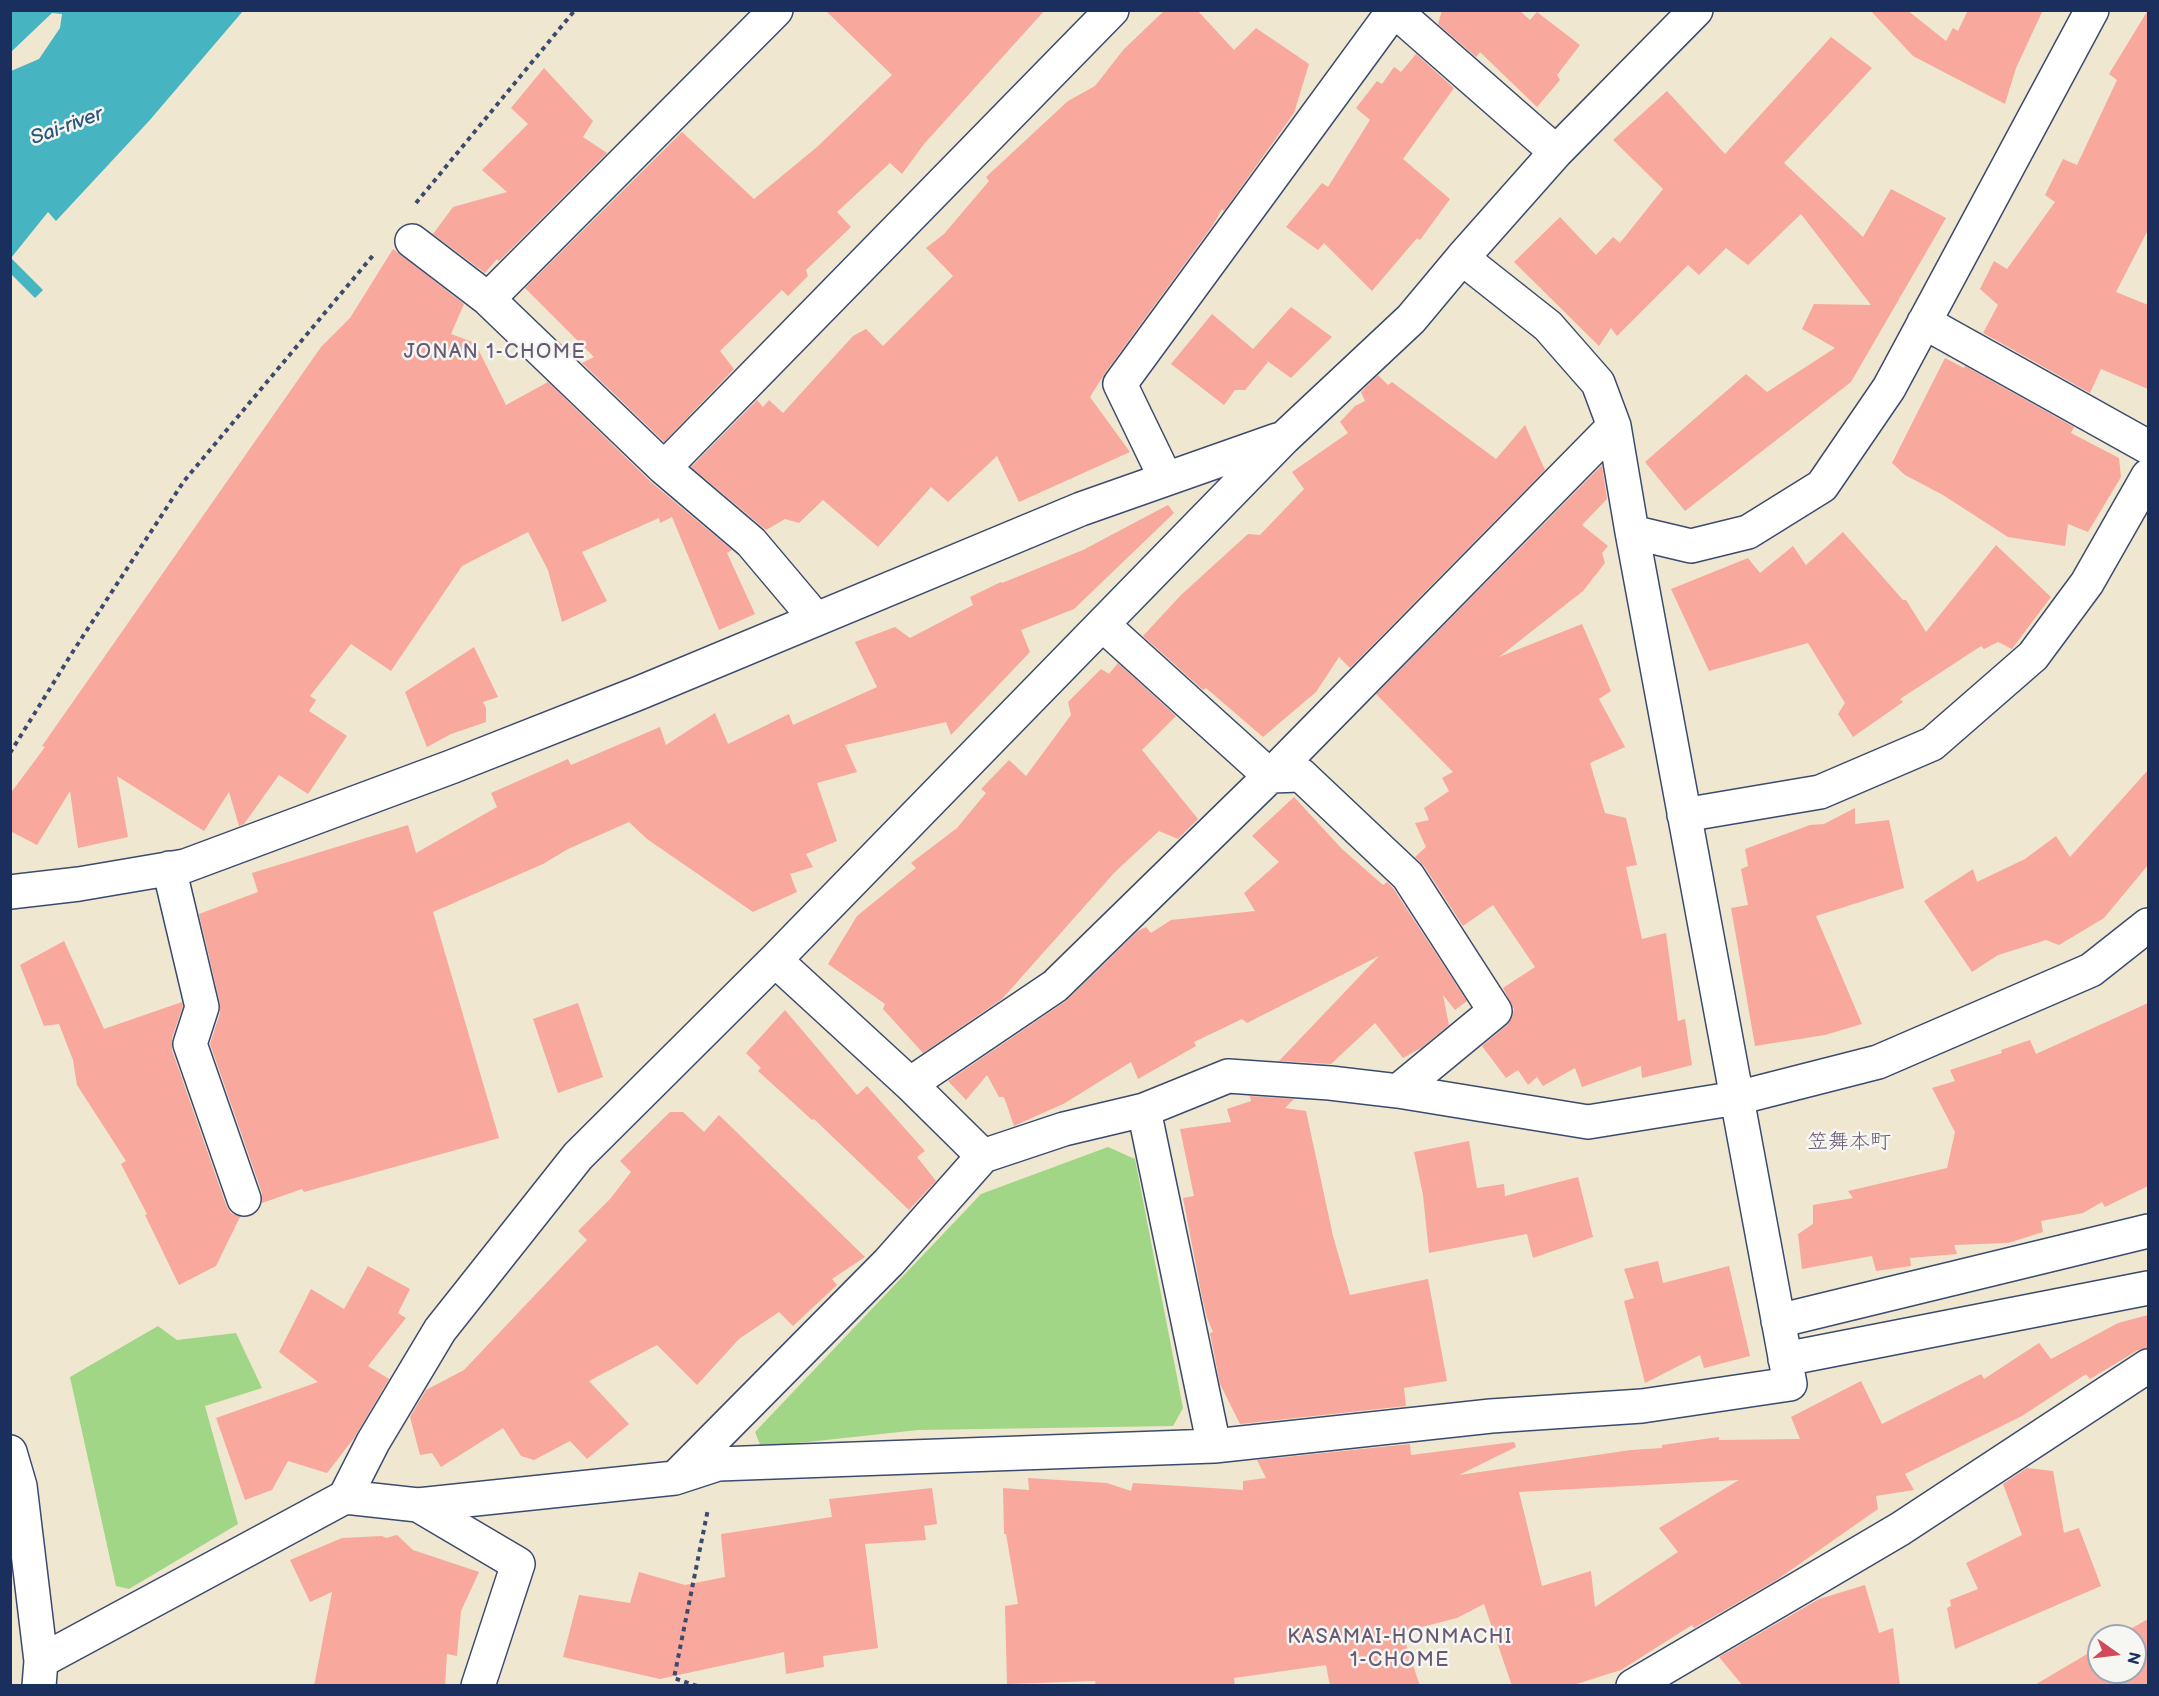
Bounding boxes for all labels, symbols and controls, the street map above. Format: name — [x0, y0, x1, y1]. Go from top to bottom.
water label: Sai-river — [28, 103, 106, 151]
district label: JONAN 1-CHOME — [404, 341, 586, 365]
district label: 笠舞本町 — [1807, 1130, 1891, 1156]
north arrow — [2087, 1624, 2147, 1684]
district label: KASAMAI-HONMACHI 1-CHOME — [1287, 1626, 1513, 1673]
text: N — [2122, 1650, 2144, 1666]

